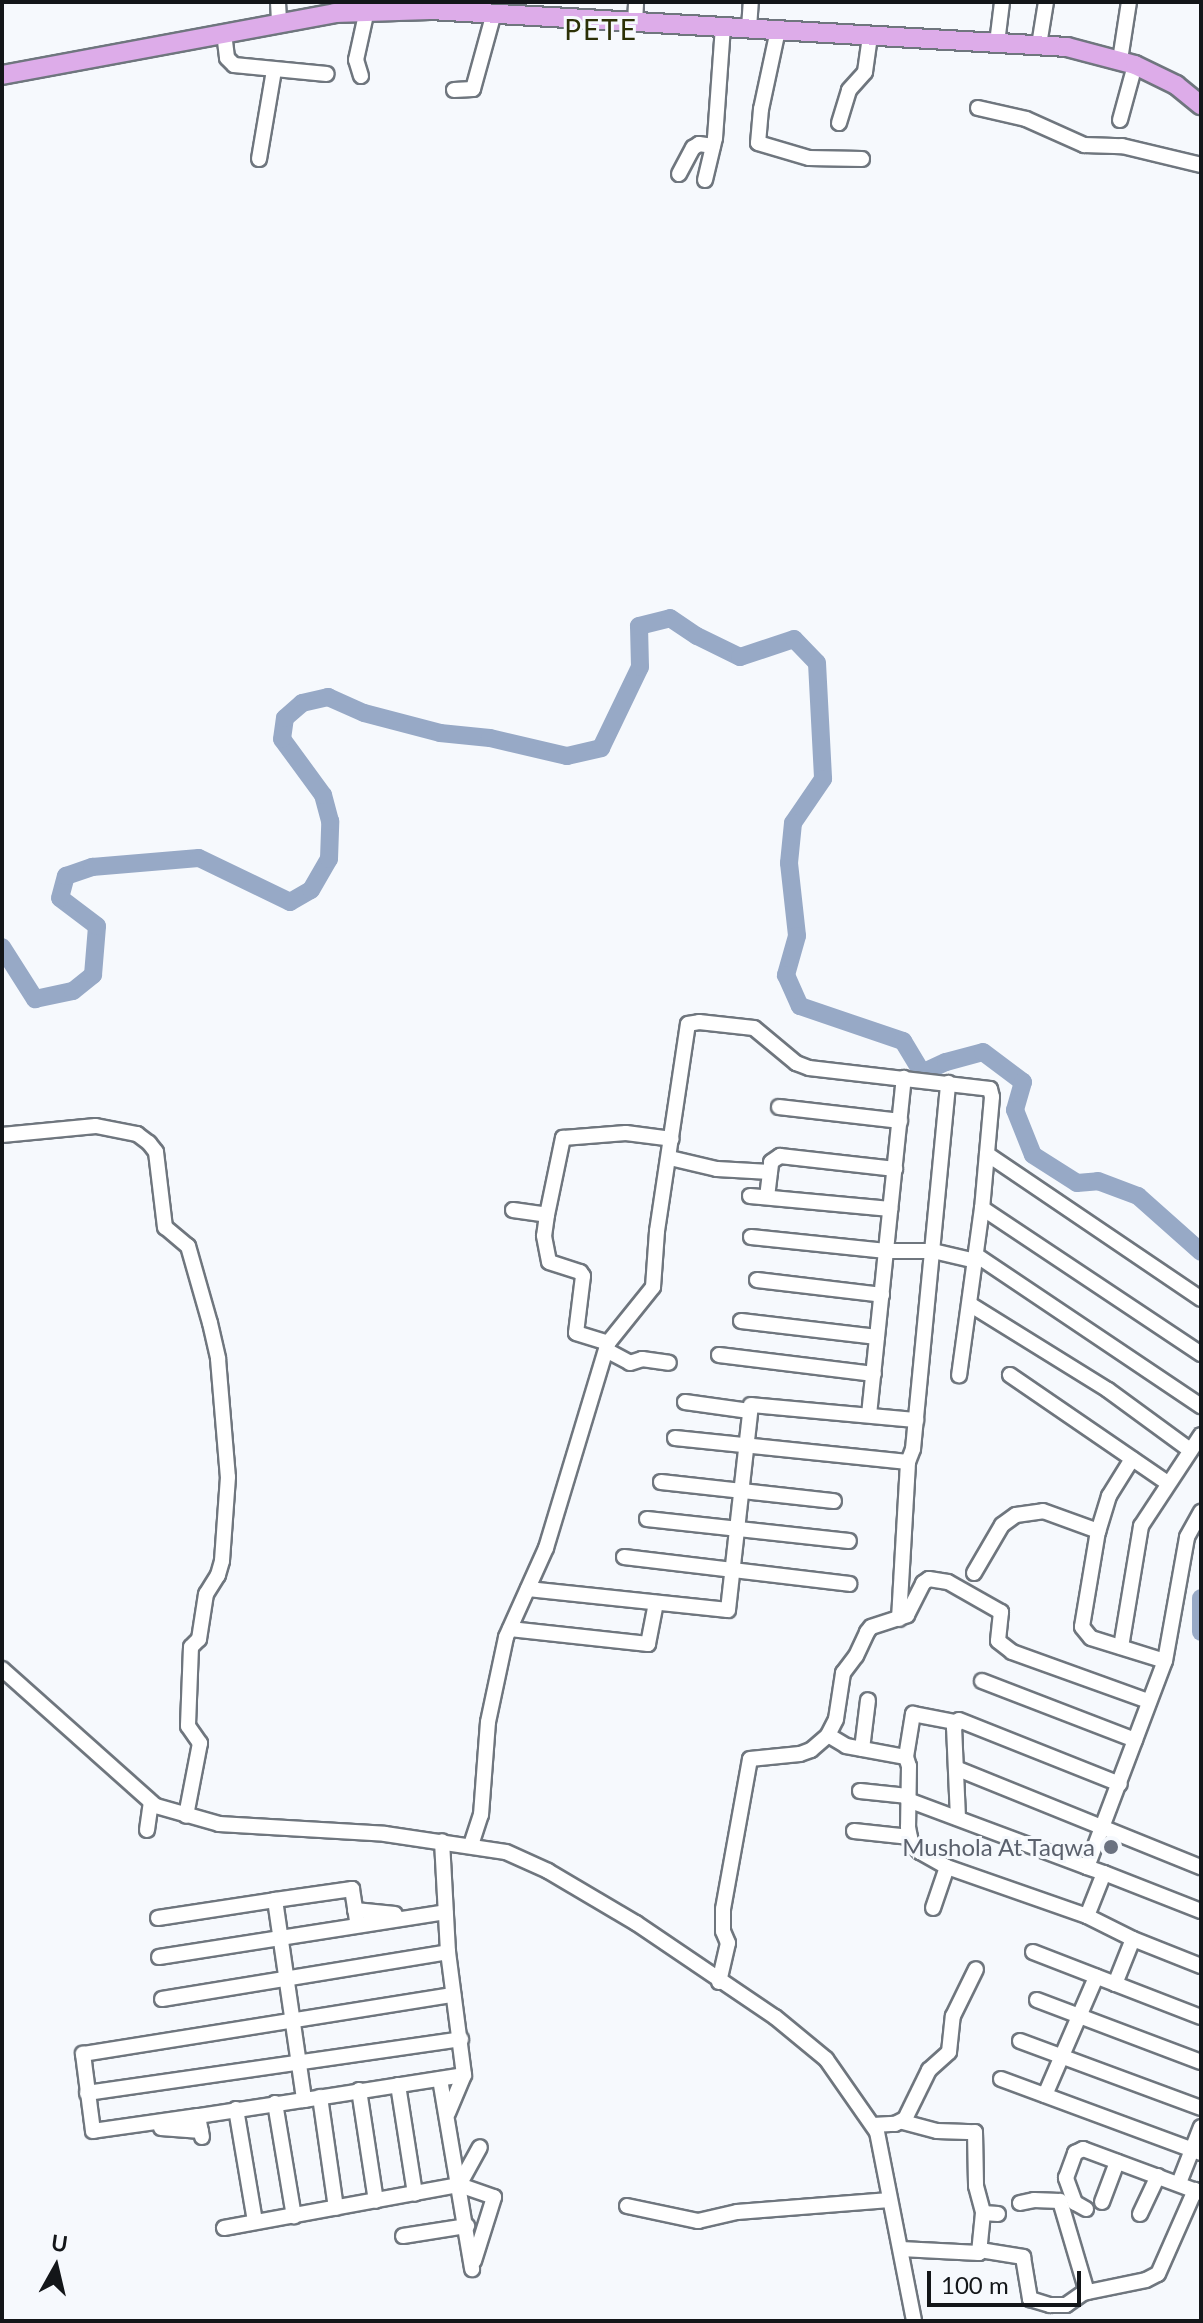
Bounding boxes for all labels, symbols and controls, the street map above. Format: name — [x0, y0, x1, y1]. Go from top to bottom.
district label: PETE — [564, 12, 638, 46]
place label: Mushola At Taqwa — [901, 1833, 1095, 1861]
marker: Mushola At Taqwa — [1102, 1838, 1120, 1856]
north arrow — [16, 2227, 96, 2307]
text: U — [49, 2228, 69, 2257]
scale bar — [931, 2255, 1085, 2305]
text: 100 m — [941, 2270, 1009, 2299]

